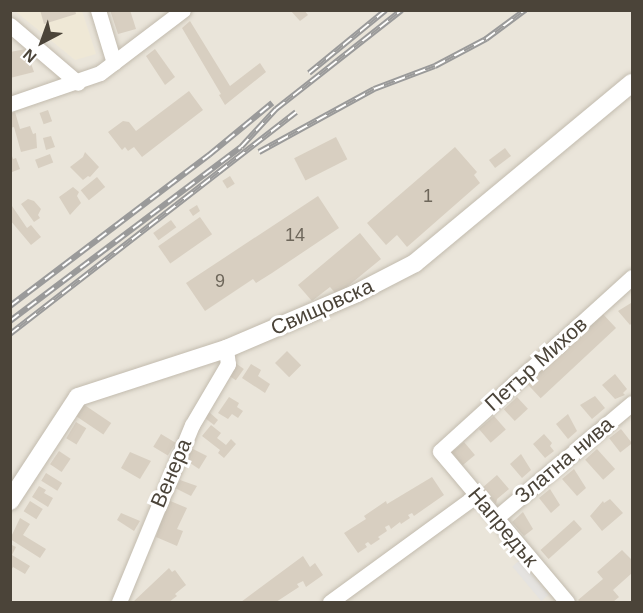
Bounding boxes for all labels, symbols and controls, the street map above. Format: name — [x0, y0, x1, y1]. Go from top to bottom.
north arrow — [12, 12, 72, 72]
text: N — [20, 46, 40, 66]
house number: 1 — [423, 185, 433, 207]
house number: 14 — [285, 224, 305, 246]
house number: 9 — [215, 270, 225, 292]
street label: Свищовска — [267, 273, 377, 341]
street label: Петър Михов — [480, 312, 592, 416]
street label: Златна нива — [510, 412, 618, 508]
street label: Венера — [145, 435, 197, 511]
street label: Напредък — [463, 482, 543, 572]

